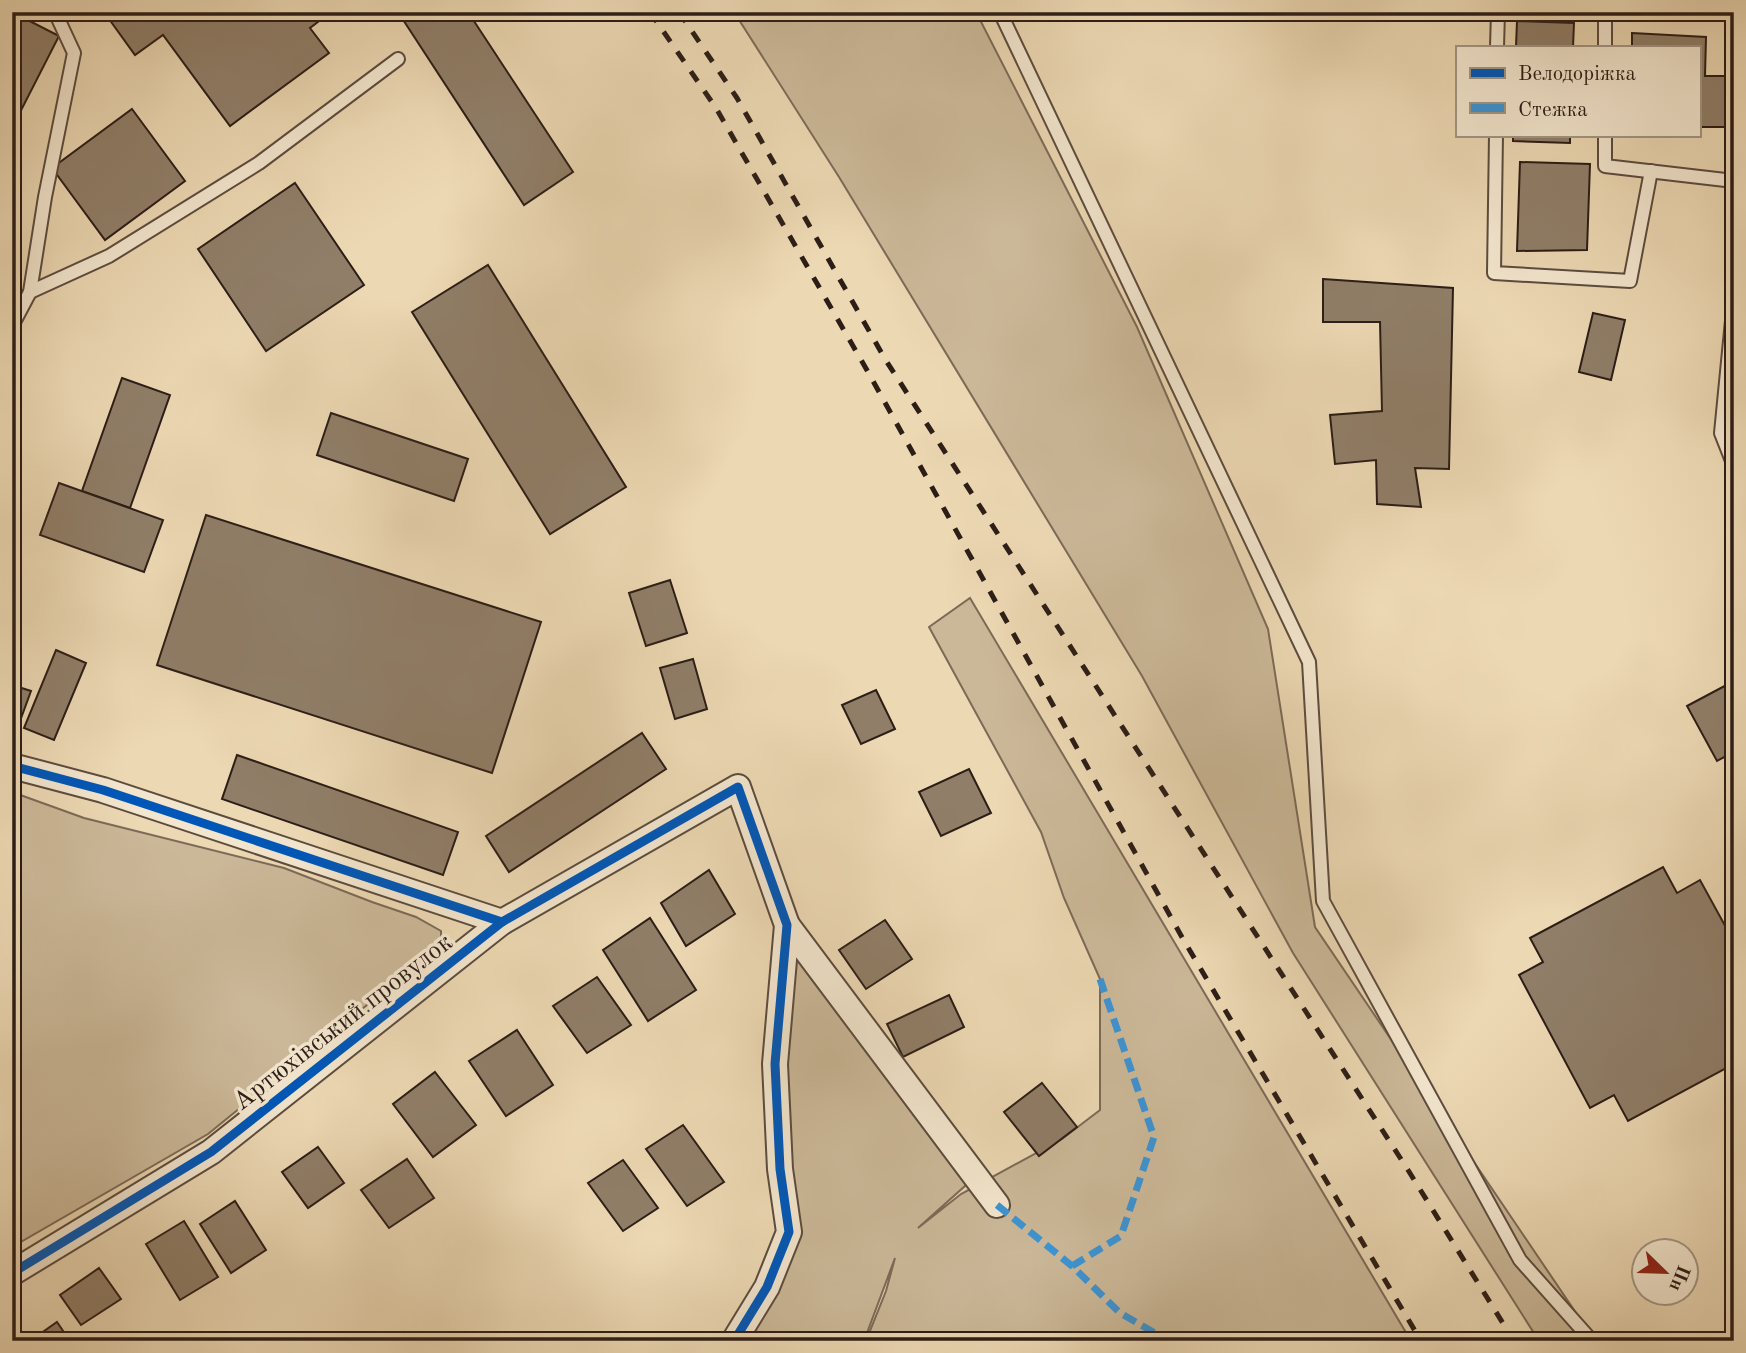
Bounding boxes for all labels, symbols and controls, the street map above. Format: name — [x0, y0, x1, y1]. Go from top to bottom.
legend — [1456, 46, 1700, 136]
text: Велодоріжка — [1518, 64, 1636, 85]
text: Стежка — [1518, 100, 1588, 121]
street label: Артюхівський провулок — [229, 929, 458, 1116]
north arrow — [1630, 1238, 1700, 1308]
text: Пн — [1664, 1262, 1692, 1293]

